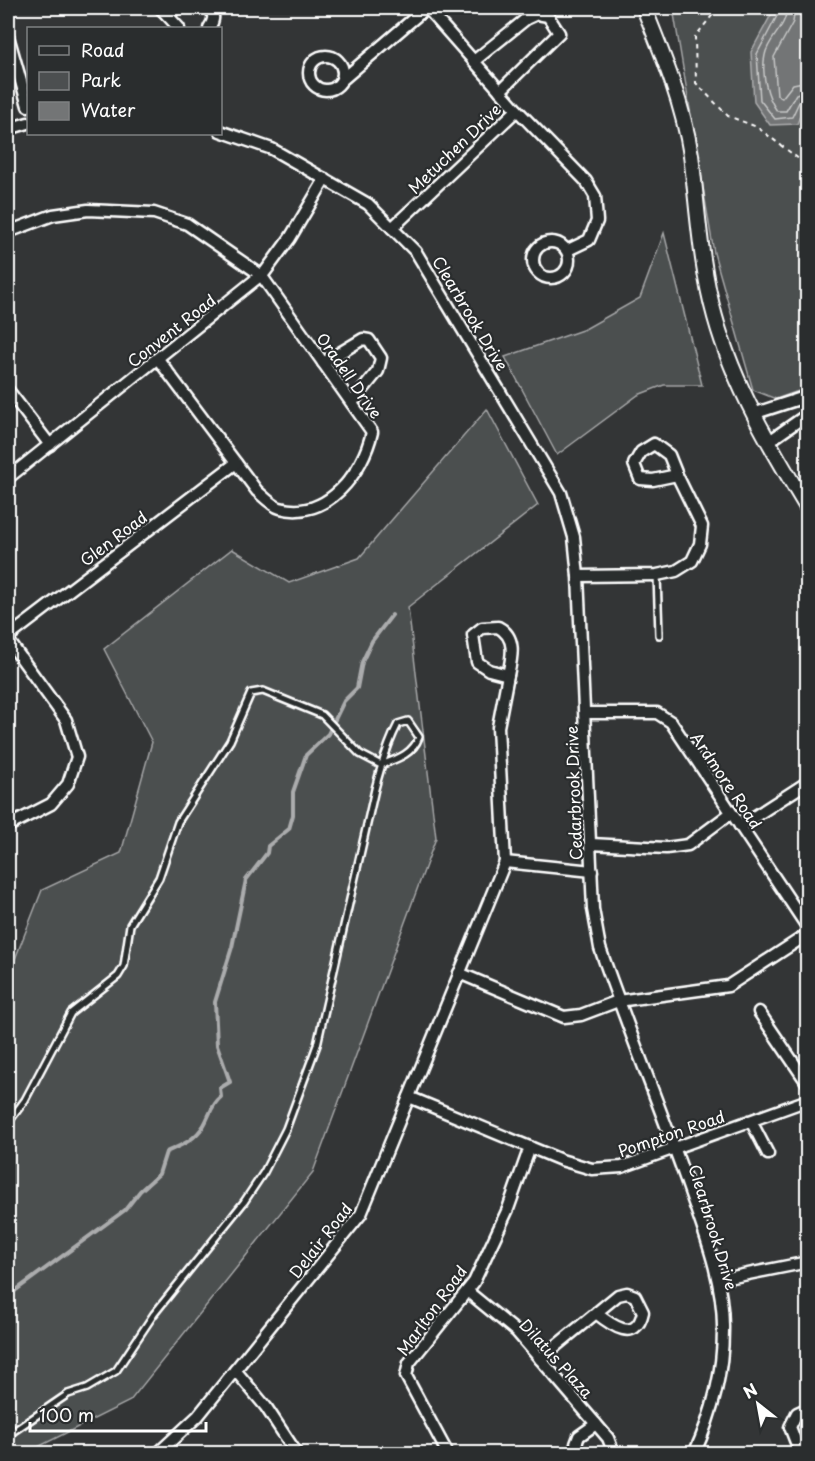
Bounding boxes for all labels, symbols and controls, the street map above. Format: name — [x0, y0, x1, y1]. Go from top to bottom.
legend — [27, 27, 222, 135]
text: Road — [81, 36, 125, 63]
text: Park — [81, 66, 121, 93]
text: Water — [81, 96, 136, 123]
street label: Metuchen Drive — [402, 97, 506, 199]
street label: Clearbrook Drive — [427, 251, 515, 375]
street label: Convent Road — [122, 288, 220, 372]
street label: Oradell Drive — [311, 327, 389, 423]
street label: Glen Road — [74, 505, 152, 571]
street label: Cedarbrook Drive — [559, 725, 587, 861]
street label: Ardmore Road — [686, 727, 768, 833]
street label: Pompton Road — [614, 1103, 728, 1163]
street label: Clearbrook Drive — [683, 1161, 745, 1293]
street label: Delair Road — [283, 1197, 357, 1283]
street label: Marlton Road — [390, 1260, 472, 1360]
street label: Dilatus Plaza — [515, 1313, 599, 1403]
north arrow — [728, 1374, 788, 1434]
text: N — [738, 1377, 761, 1404]
scale bar — [30, 1395, 206, 1433]
text: 100 m — [39, 1401, 94, 1428]

